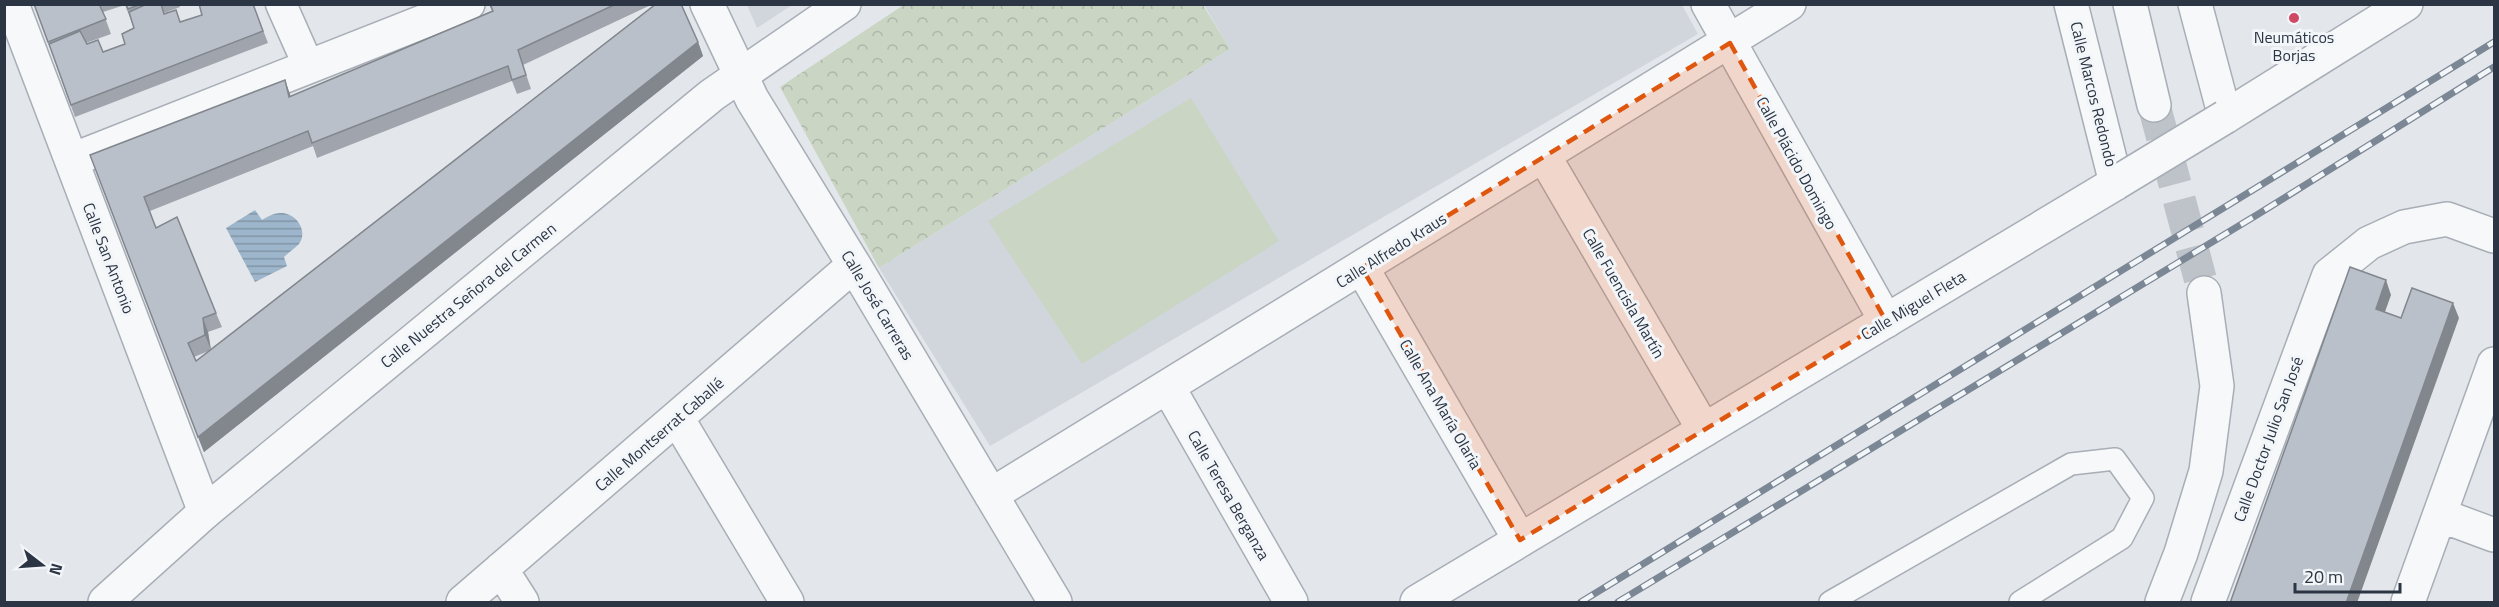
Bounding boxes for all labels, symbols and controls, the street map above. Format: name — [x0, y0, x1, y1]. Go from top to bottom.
marker: Neumáticos Borjas — [2287, 11, 2301, 25]
street label: Calle Marcos Redondo — [2064, 19, 2124, 169]
place label: Neumáticos Borjas — [2254, 25, 2334, 67]
street label: Calle Plácido Domingo — [1750, 92, 1844, 234]
street label: Calle San Antonio — [77, 199, 141, 317]
street label: Calle Alfredo Kraus — [1331, 206, 1451, 294]
street label: Calle Nuestra Señora del Carmen — [375, 216, 561, 374]
street label: Calle Fuencisla Martín — [1577, 223, 1671, 363]
street label: Calle José Carreras — [836, 245, 920, 365]
street label: Calle Miguel Fleta — [1856, 264, 1970, 346]
street label: Calle Ana María Olaria — [1394, 334, 1488, 474]
street label: Calle Doctor Julio San José — [2227, 353, 2309, 525]
street label: Calle Montserrat Caballé — [589, 371, 729, 497]
street label: Calle Teresa Berganza — [1182, 425, 1276, 565]
north arrow — [12, 535, 72, 595]
scale bar — [2295, 556, 2400, 594]
text: N — [43, 561, 69, 578]
text: 20 m — [2304, 563, 2343, 590]

